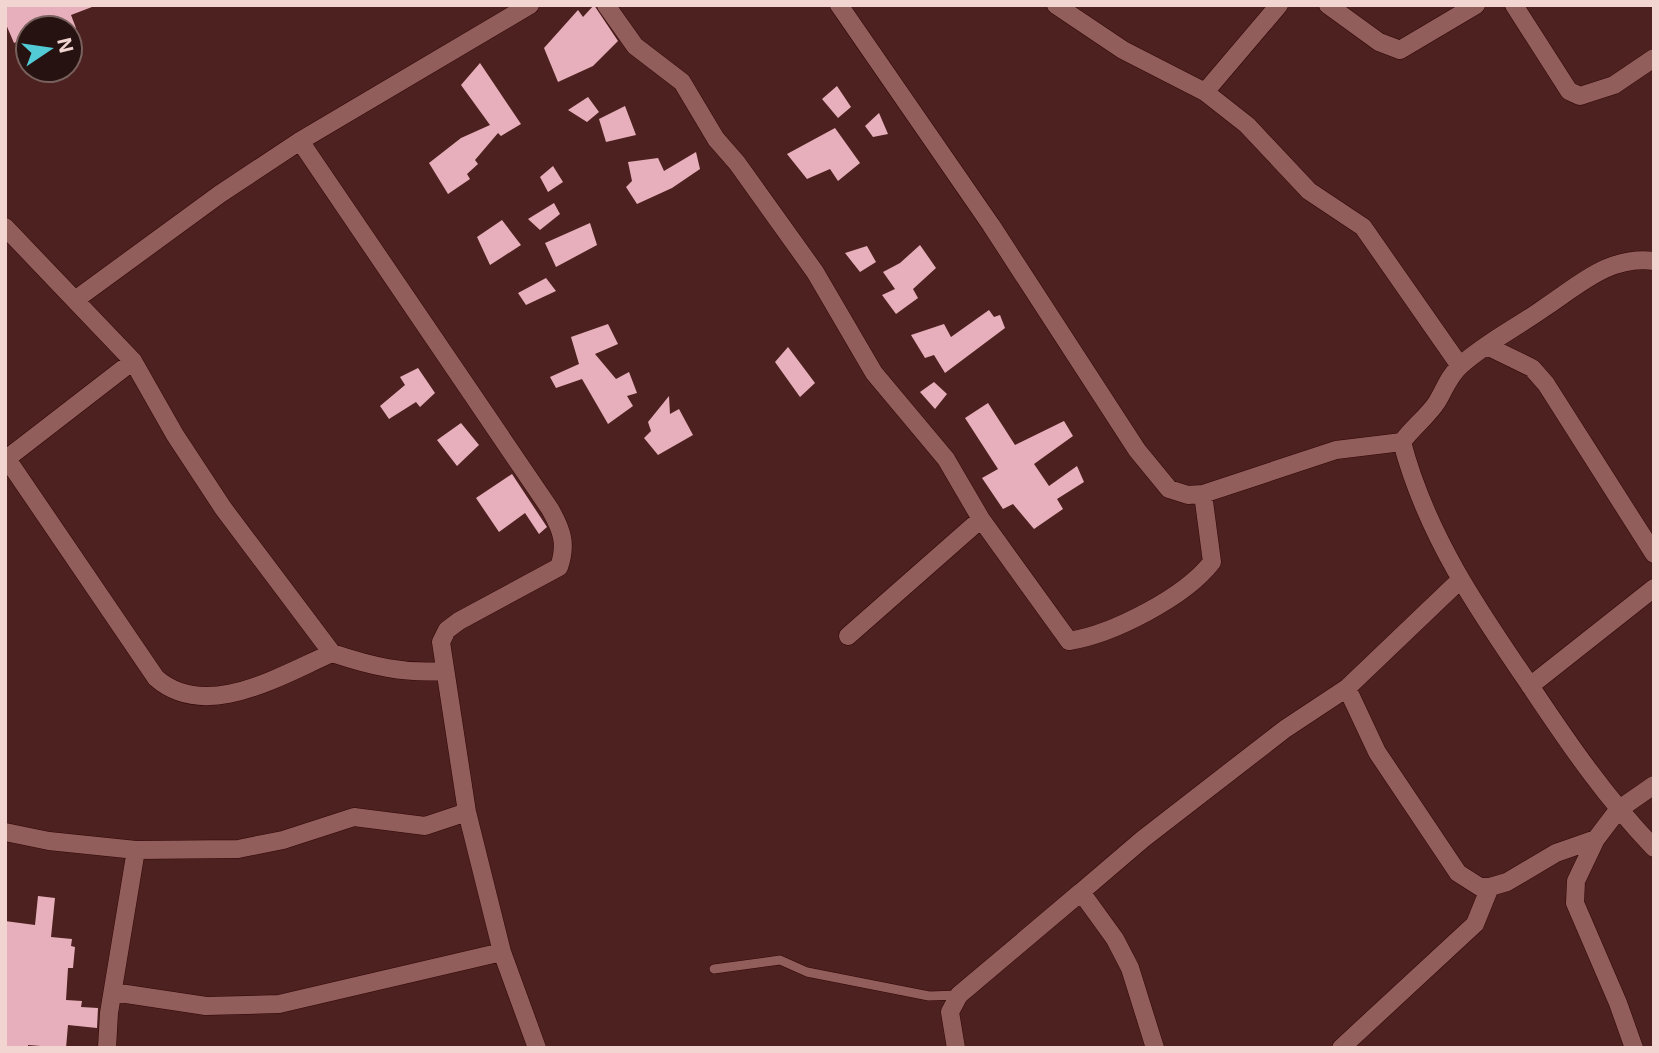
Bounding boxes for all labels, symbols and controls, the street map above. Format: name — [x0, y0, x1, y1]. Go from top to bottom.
north arrow — [14, 14, 84, 84]
text: N — [52, 36, 78, 55]

